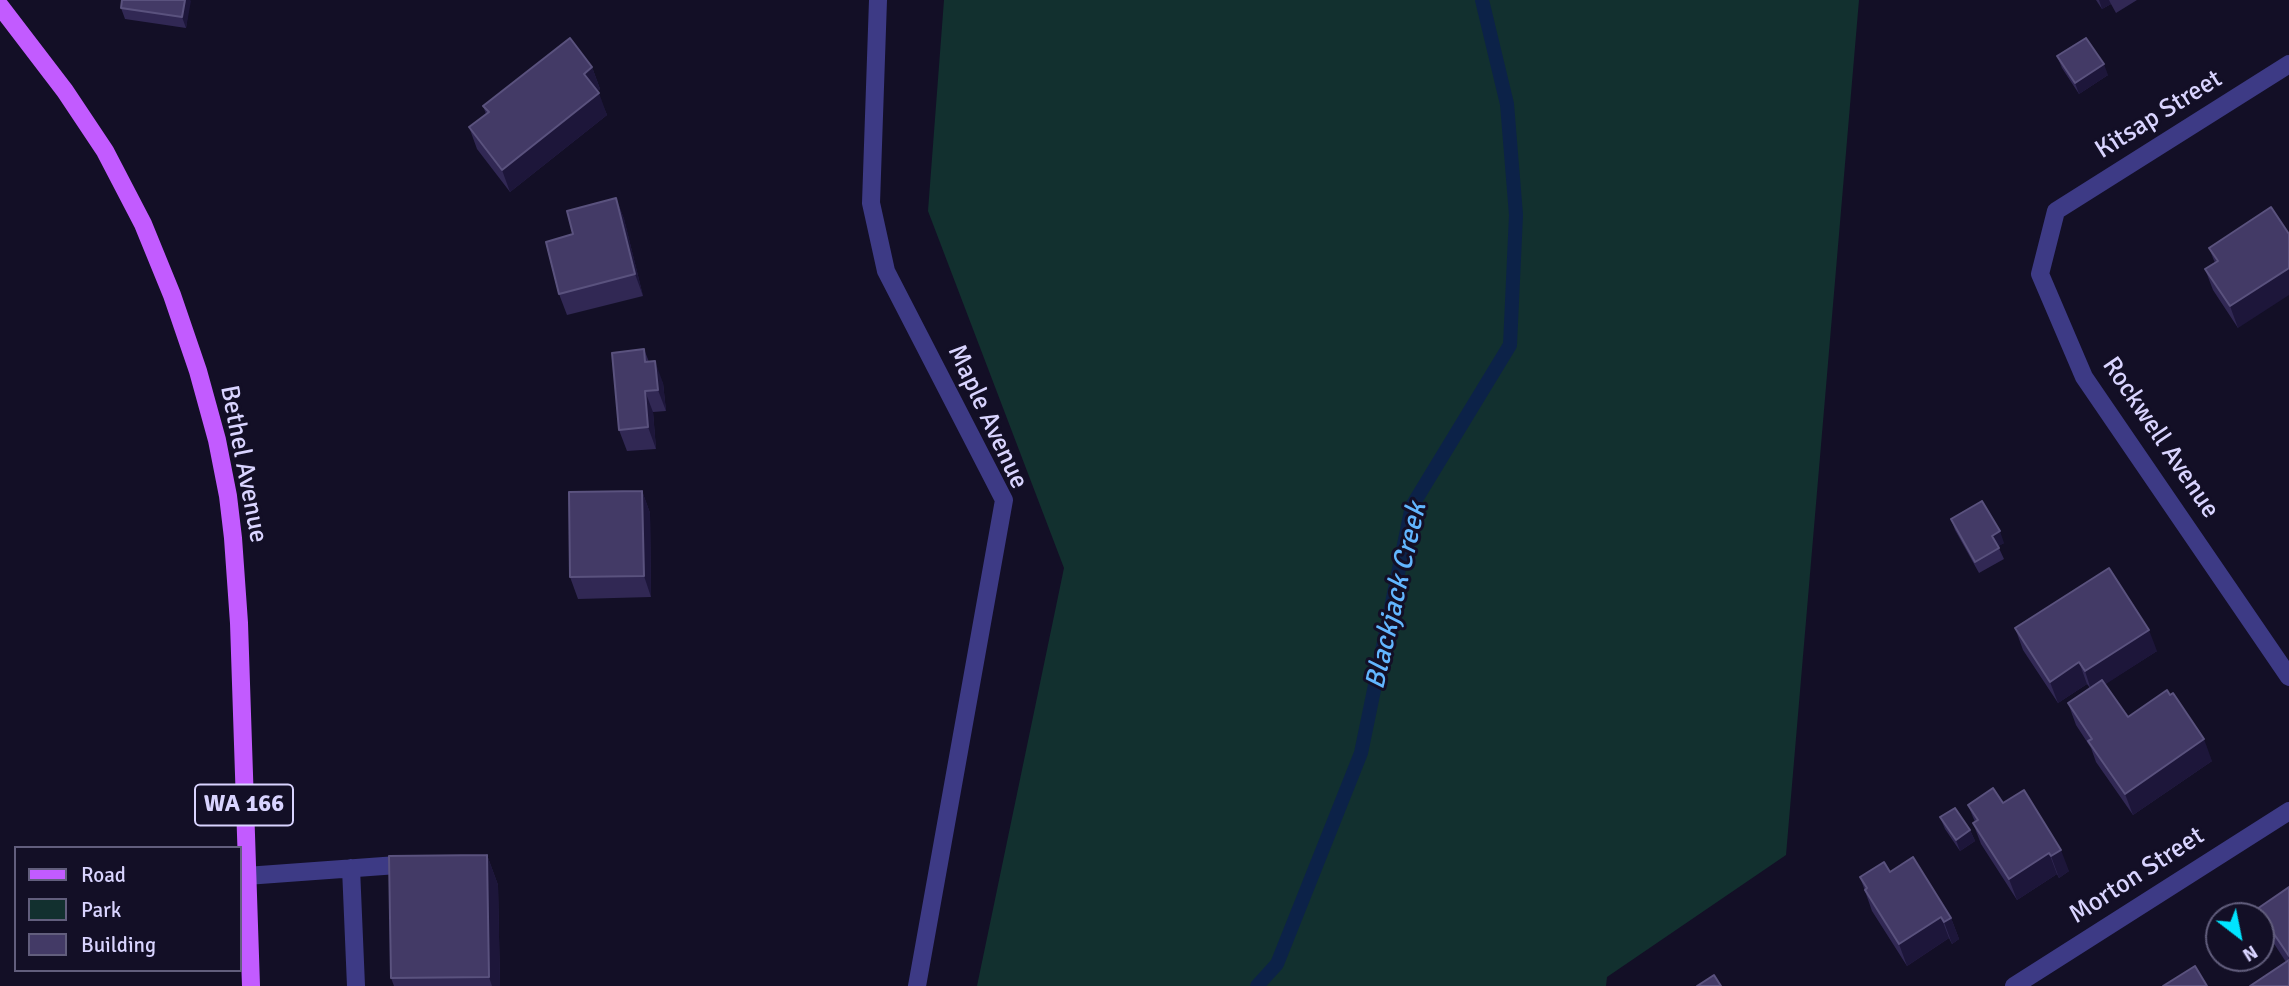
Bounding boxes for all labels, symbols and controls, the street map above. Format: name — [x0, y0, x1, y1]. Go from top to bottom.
street label: Kitsap Street — [2090, 64, 2228, 166]
street label: Maple Avenue — [940, 340, 1034, 494]
street label: Rockwell Avenue — [2095, 352, 2225, 524]
street label: Bethel Avenue — [212, 383, 274, 545]
water label: Blackjack Creek — [1359, 499, 1435, 693]
road number: WA 166 — [195, 784, 293, 826]
street label: Morton Street — [2064, 821, 2210, 931]
legend — [14, 846, 242, 972]
text: Road — [81, 862, 126, 888]
text: Park — [81, 897, 121, 923]
north arrow — [2205, 902, 2275, 972]
text: Building — [81, 932, 156, 958]
text: N — [2238, 939, 2262, 967]

